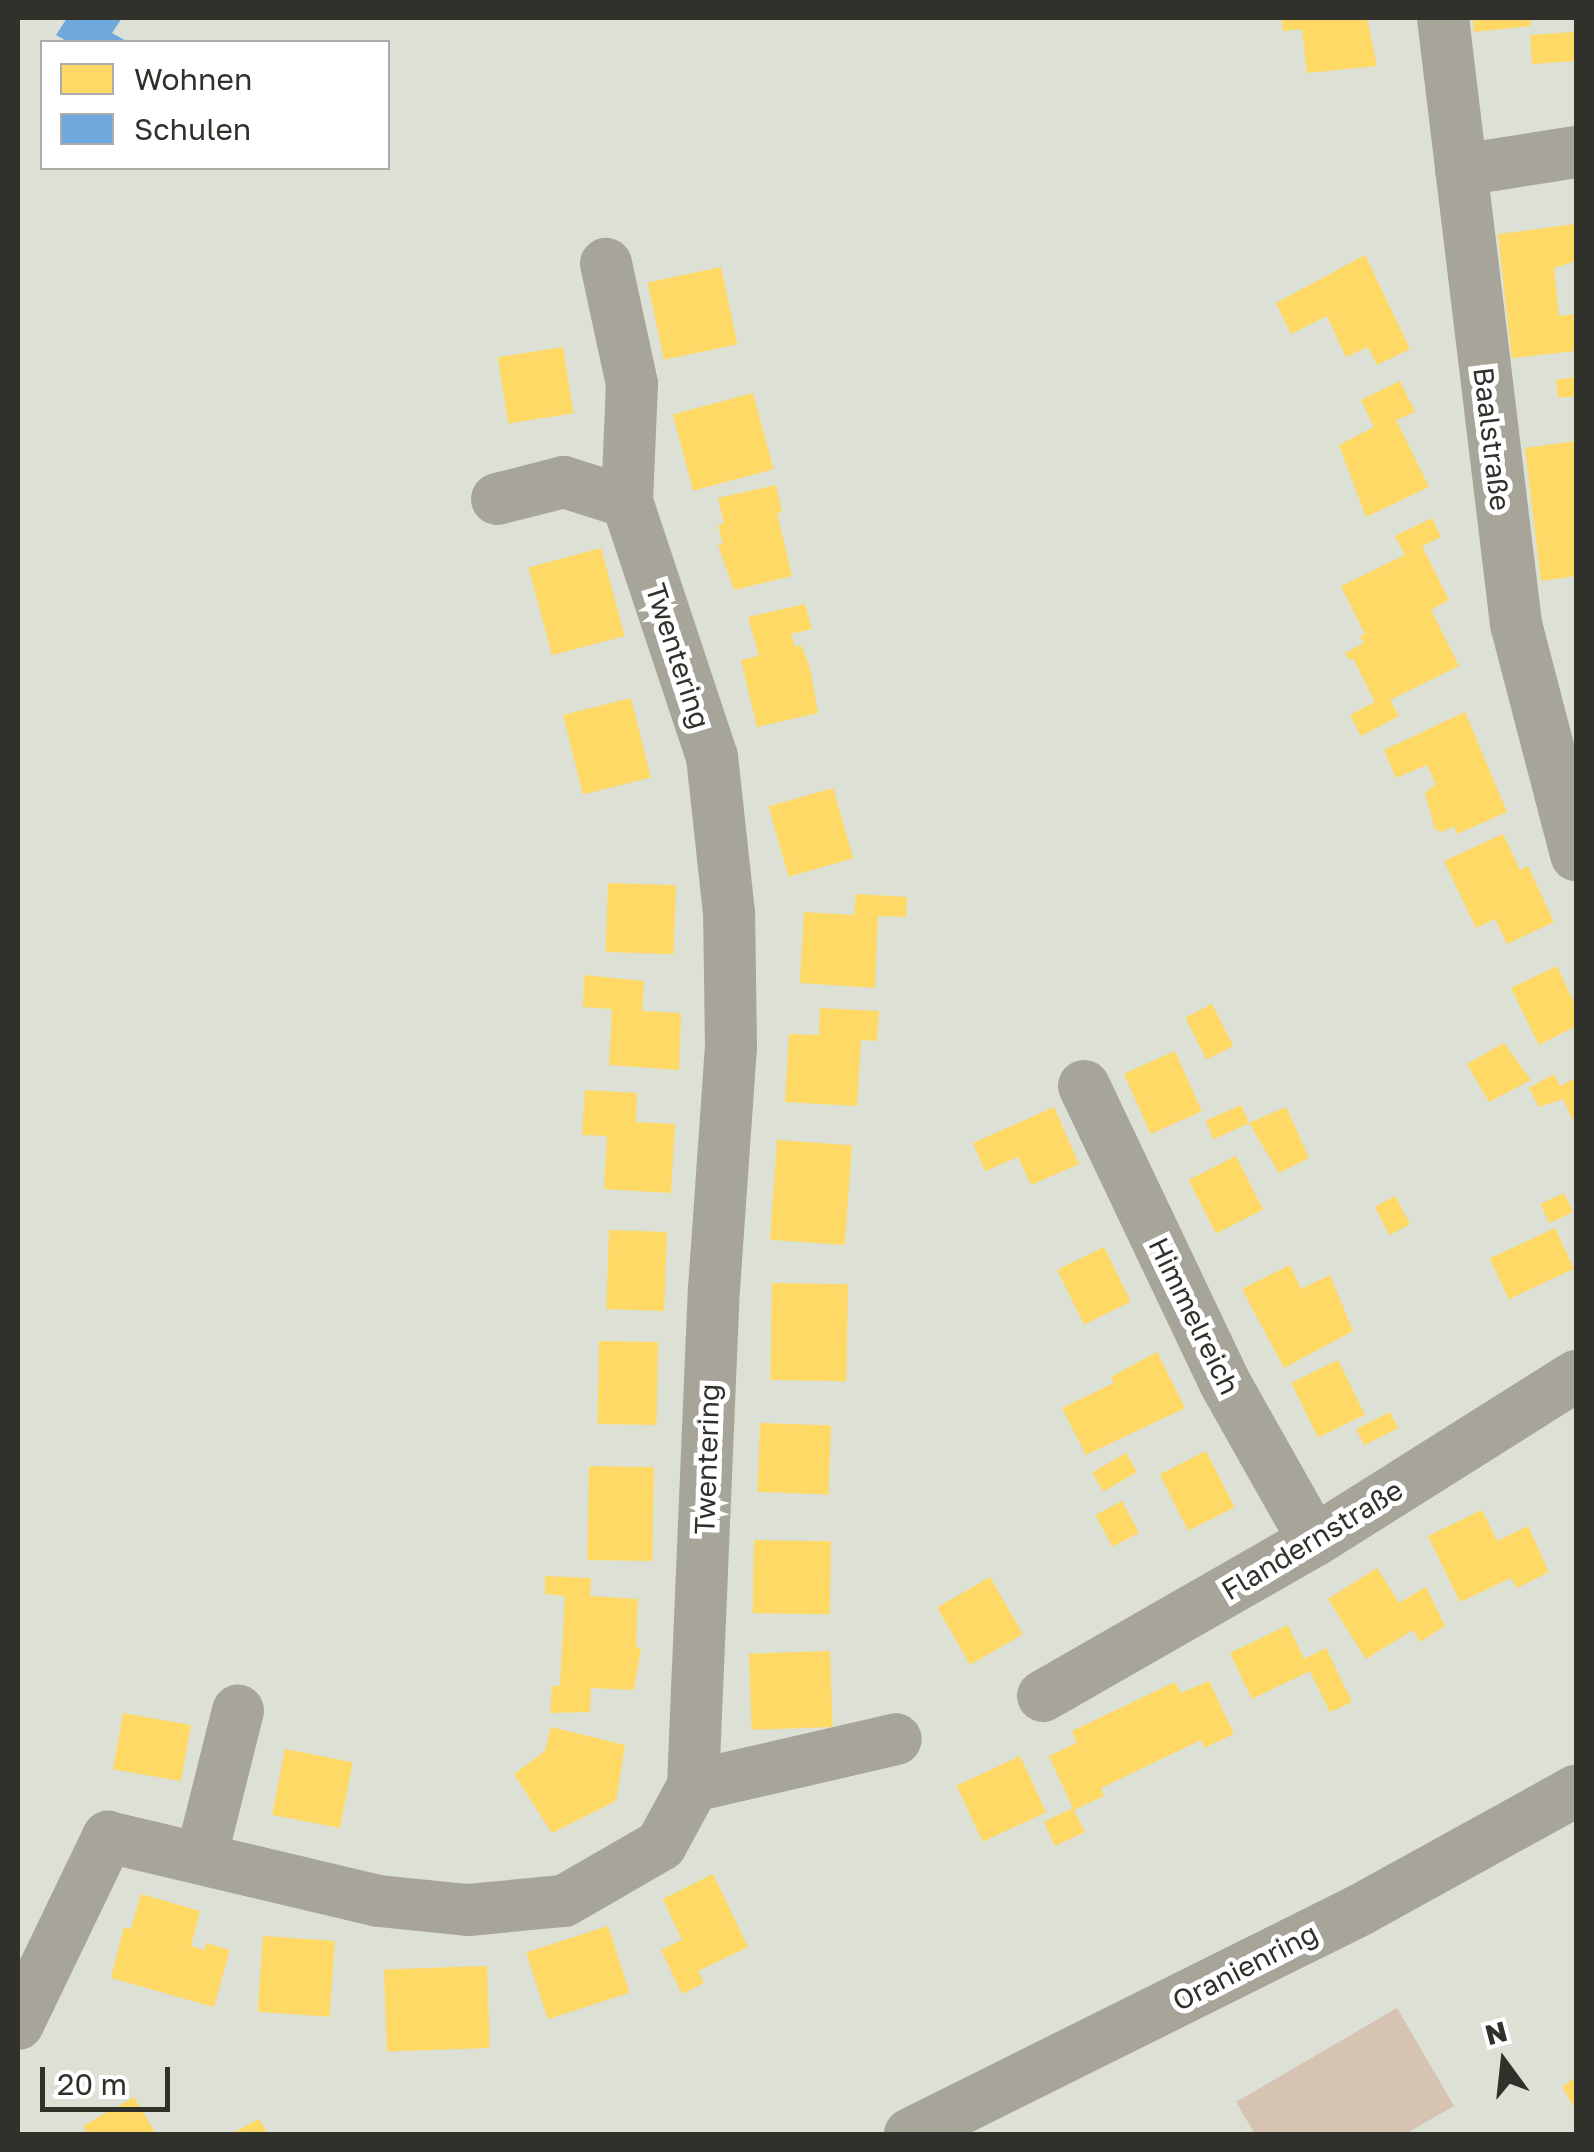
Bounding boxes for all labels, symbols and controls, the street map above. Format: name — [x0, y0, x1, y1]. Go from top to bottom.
legend — [40, 40, 390, 170]
text: Wohnen — [134, 61, 252, 97]
text: Schulen — [134, 111, 251, 147]
street label: Baalstraße — [1467, 365, 1517, 513]
street label: Twentering — [639, 579, 717, 733]
street label: Himmelreich — [1142, 1232, 1246, 1400]
street label: Twentering — [688, 1383, 726, 1535]
street label: Flandernstraße — [1215, 1473, 1409, 1607]
street label: Oranienring — [1167, 1916, 1323, 2018]
north arrow — [1454, 2012, 1554, 2112]
text: N — [1482, 2014, 1511, 2051]
scale bar — [45, 2047, 175, 2109]
text: 20 m — [57, 2066, 127, 2102]

